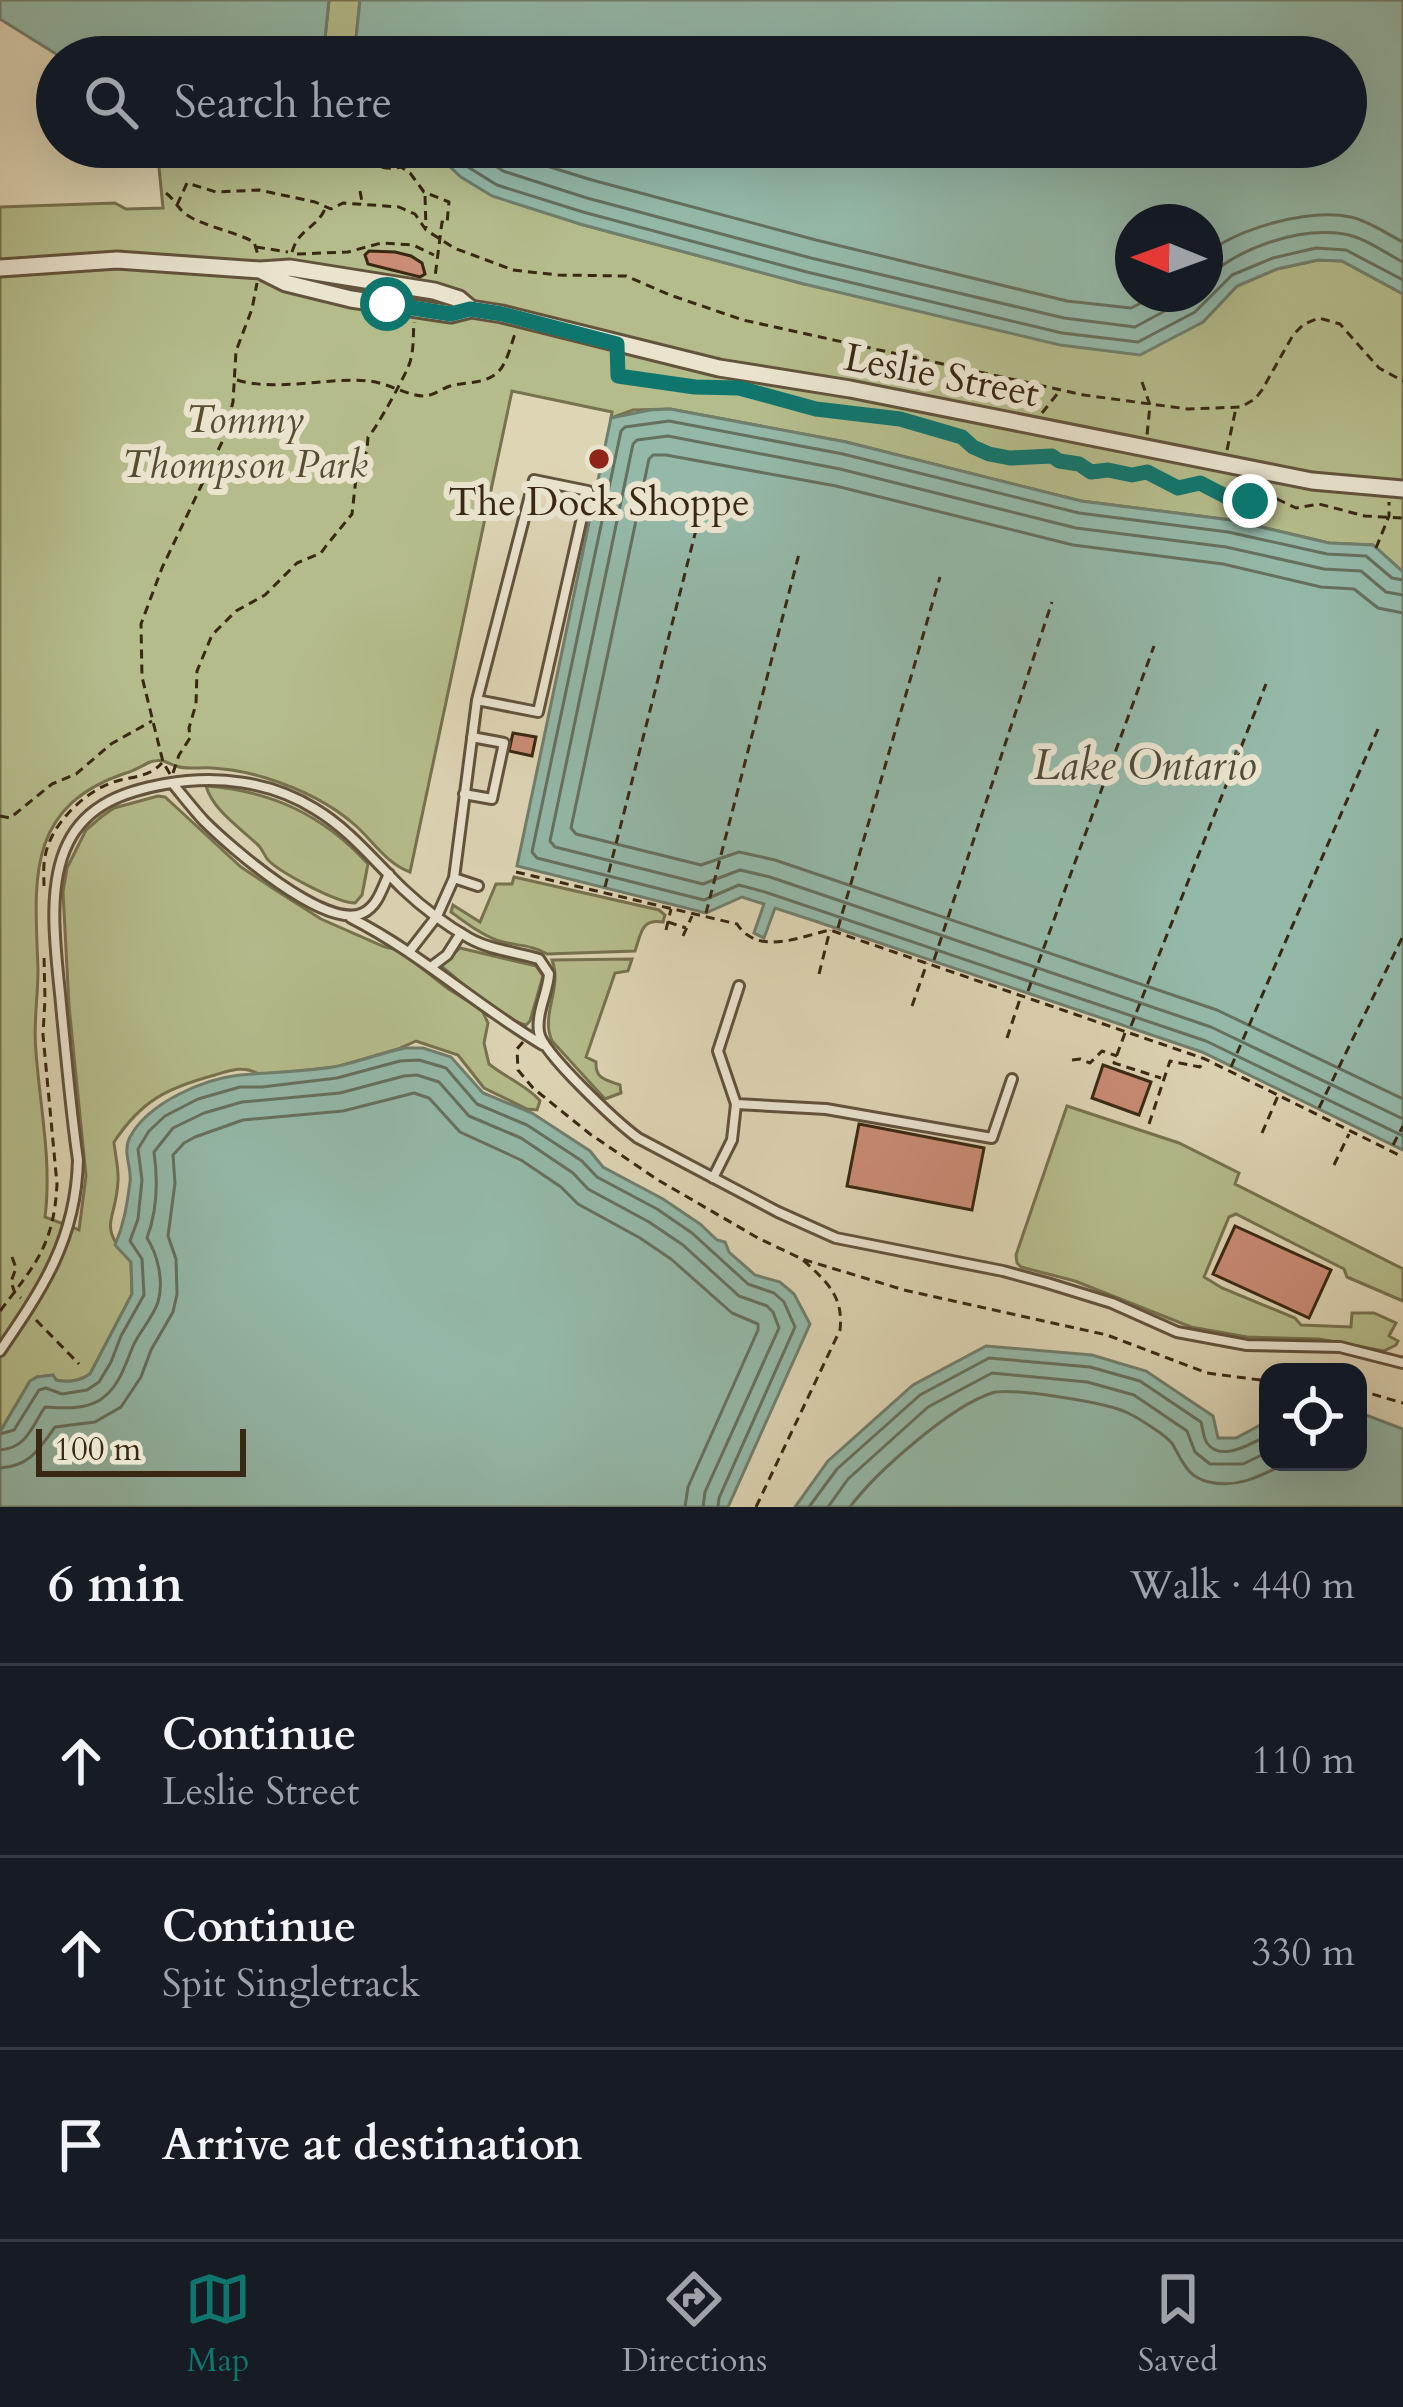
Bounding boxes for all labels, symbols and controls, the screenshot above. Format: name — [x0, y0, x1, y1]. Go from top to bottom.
search box — [36, 36, 1367, 168]
icon: search — [78, 69, 144, 135]
text: Search here — [174, 72, 392, 133]
north arrow — [1115, 204, 1223, 312]
route start — [360, 277, 414, 331]
street label: Leslie Street — [840, 331, 1044, 420]
park label: Tommy Thompson Park — [122, 393, 368, 491]
marker: The Dock Shoppe — [586, 446, 612, 472]
route end — [1223, 474, 1277, 528]
place label: The Dock Shoppe — [448, 476, 750, 529]
water label: Lake Ontario — [1033, 737, 1257, 794]
map controls — [1259, 1363, 1367, 1471]
button: locate — [1259, 1363, 1367, 1471]
scale bar — [36, 1423, 246, 1476]
text: 100 m — [54, 1427, 141, 1472]
text: 6 min — [48, 1550, 184, 1620]
text: Walk · 440 m — [1130, 1559, 1355, 1612]
text: Continue — [162, 1704, 356, 1765]
icon: ahead — [48, 1728, 114, 1794]
text: 110 m — [1252, 1734, 1355, 1787]
text: Leslie Street — [162, 1765, 359, 1818]
text: Continue — [162, 1896, 356, 1957]
icon: ahead — [48, 1920, 114, 1986]
text: 330 m — [1252, 1926, 1355, 1979]
text: Spit Singletrack — [162, 1957, 420, 2010]
icon: arrive — [48, 2112, 114, 2178]
text: Arrive at destination — [162, 2114, 582, 2175]
tab: Map — [185, 2266, 251, 2383]
tab: Directions — [622, 2266, 767, 2383]
tab: Saved — [1138, 2266, 1218, 2383]

